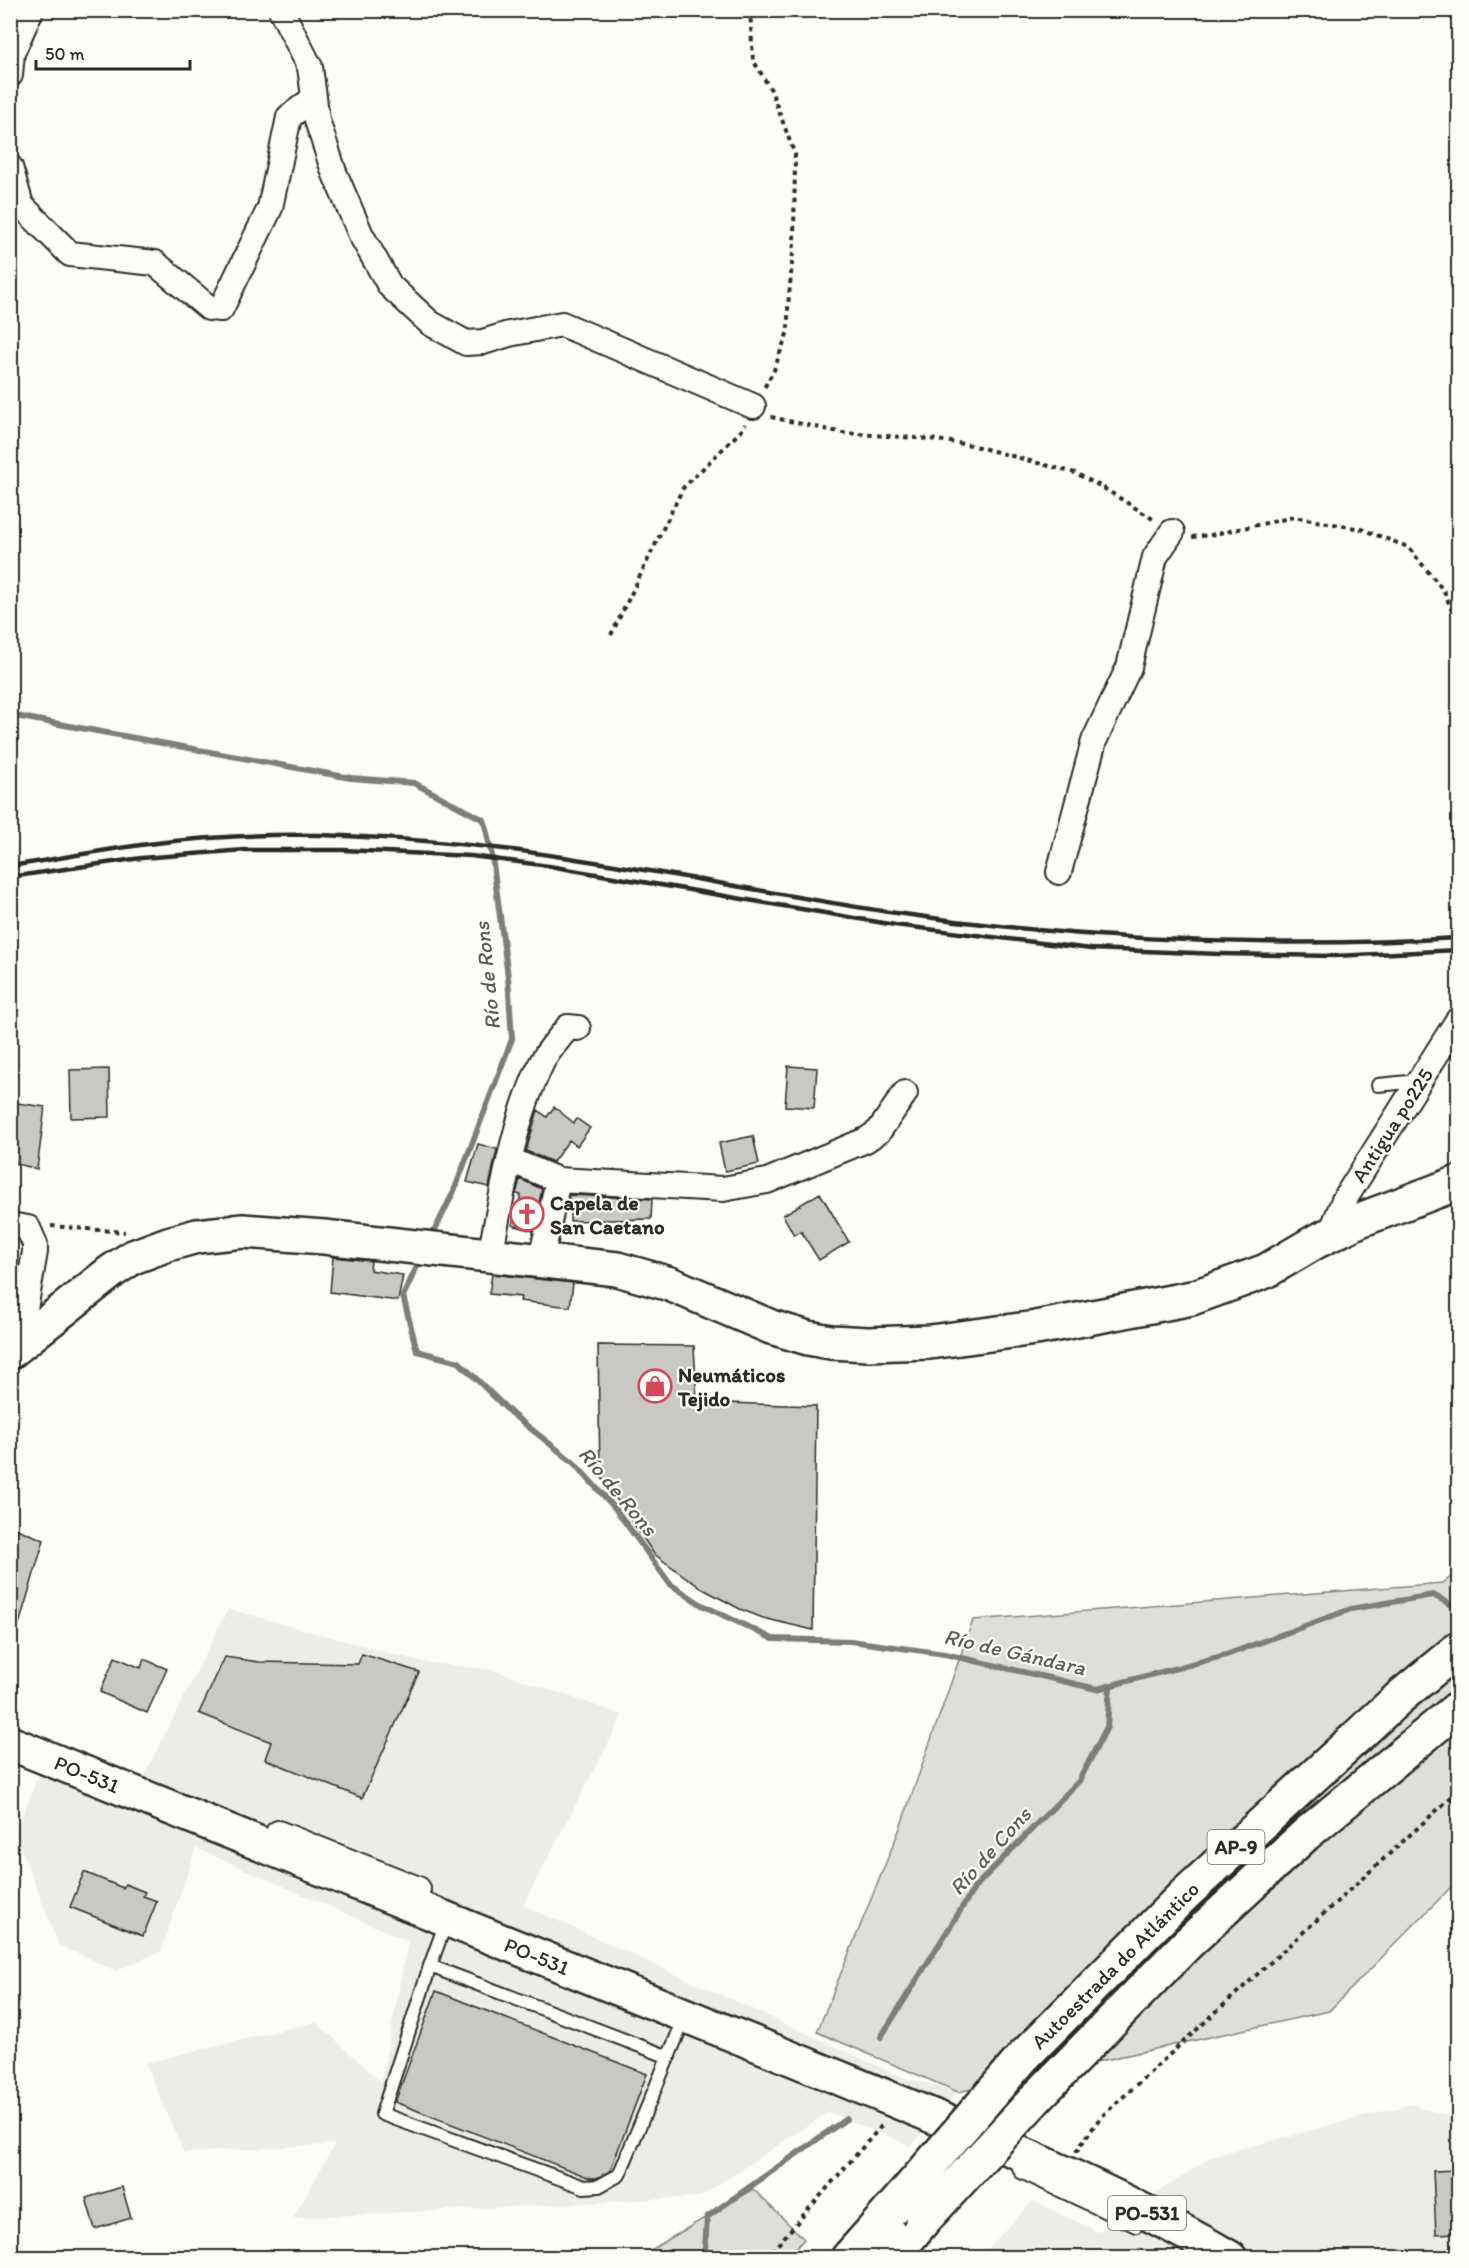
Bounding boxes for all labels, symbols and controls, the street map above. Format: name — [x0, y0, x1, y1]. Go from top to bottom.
scale bar — [36, 33, 190, 71]
text: 50 m — [45, 43, 85, 65]
water label: Río de Rons — [468, 919, 506, 1032]
street label: Antigua po225 — [1346, 1063, 1438, 1187]
place label: Capela de San Caetano — [550, 1190, 665, 1239]
church icon: Capela de San Caetano — [509, 1196, 545, 1232]
place label: Neumáticos Tejido — [677, 1362, 785, 1412]
shop icon: Neumáticos Tejido — [637, 1368, 673, 1404]
water label: Río de Rons — [573, 1441, 664, 1542]
water label: Río de Gándara — [941, 1623, 1089, 1682]
street label: PO-531 — [51, 1750, 123, 1798]
water label: Río de Cons — [943, 1800, 1037, 1901]
road number: AP-9 — [1208, 1830, 1264, 1864]
street label: Autoestrada do Atlántico — [1026, 1876, 1204, 2054]
street label: PO-531 — [501, 1932, 573, 1980]
road number: PO-531 — [1108, 2196, 1186, 2230]

